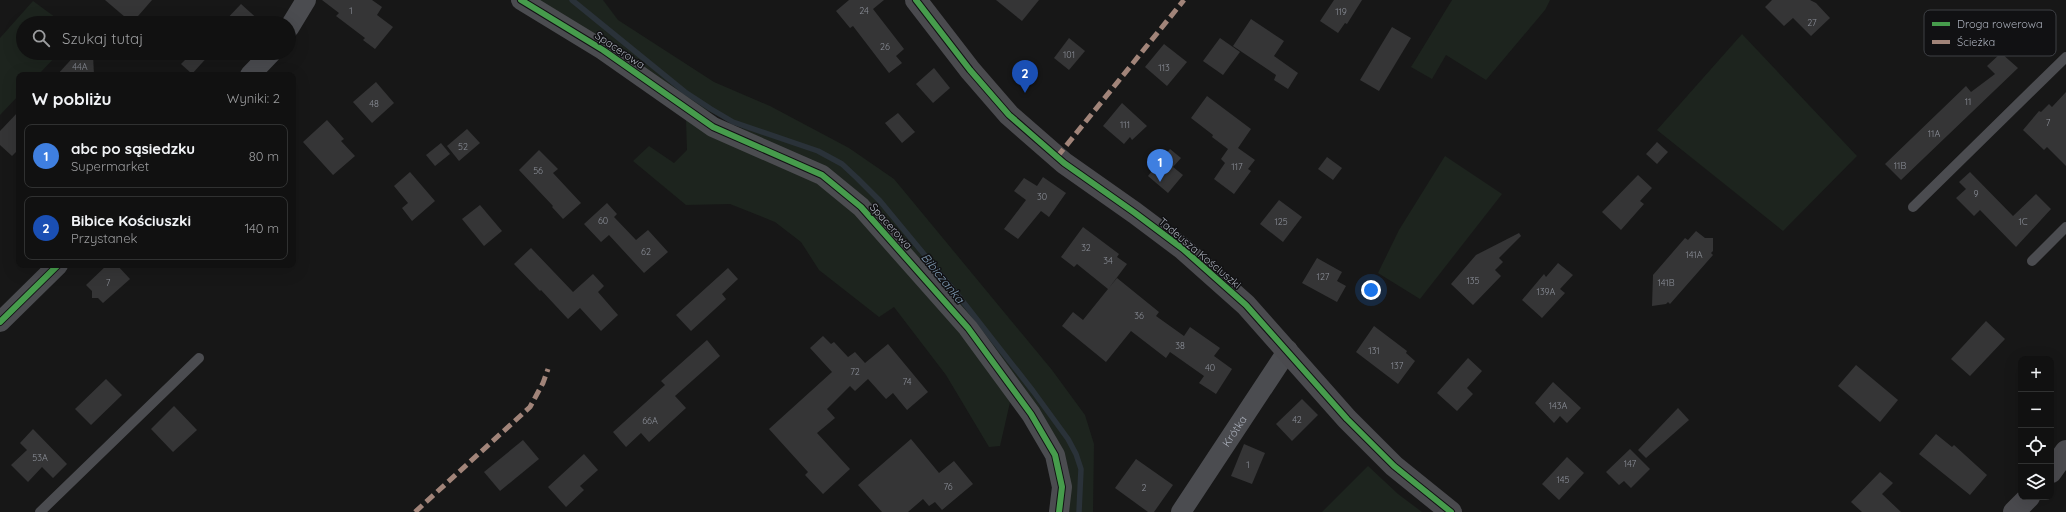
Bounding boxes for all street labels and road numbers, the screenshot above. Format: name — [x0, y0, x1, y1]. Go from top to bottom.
street label: Spacerowa — [592, 28, 648, 72]
street label: Spacerowa — [867, 200, 915, 252]
street label: Tadeusza Kościuszki — [1156, 214, 1244, 292]
street label: Krótka — [1219, 413, 1250, 449]

